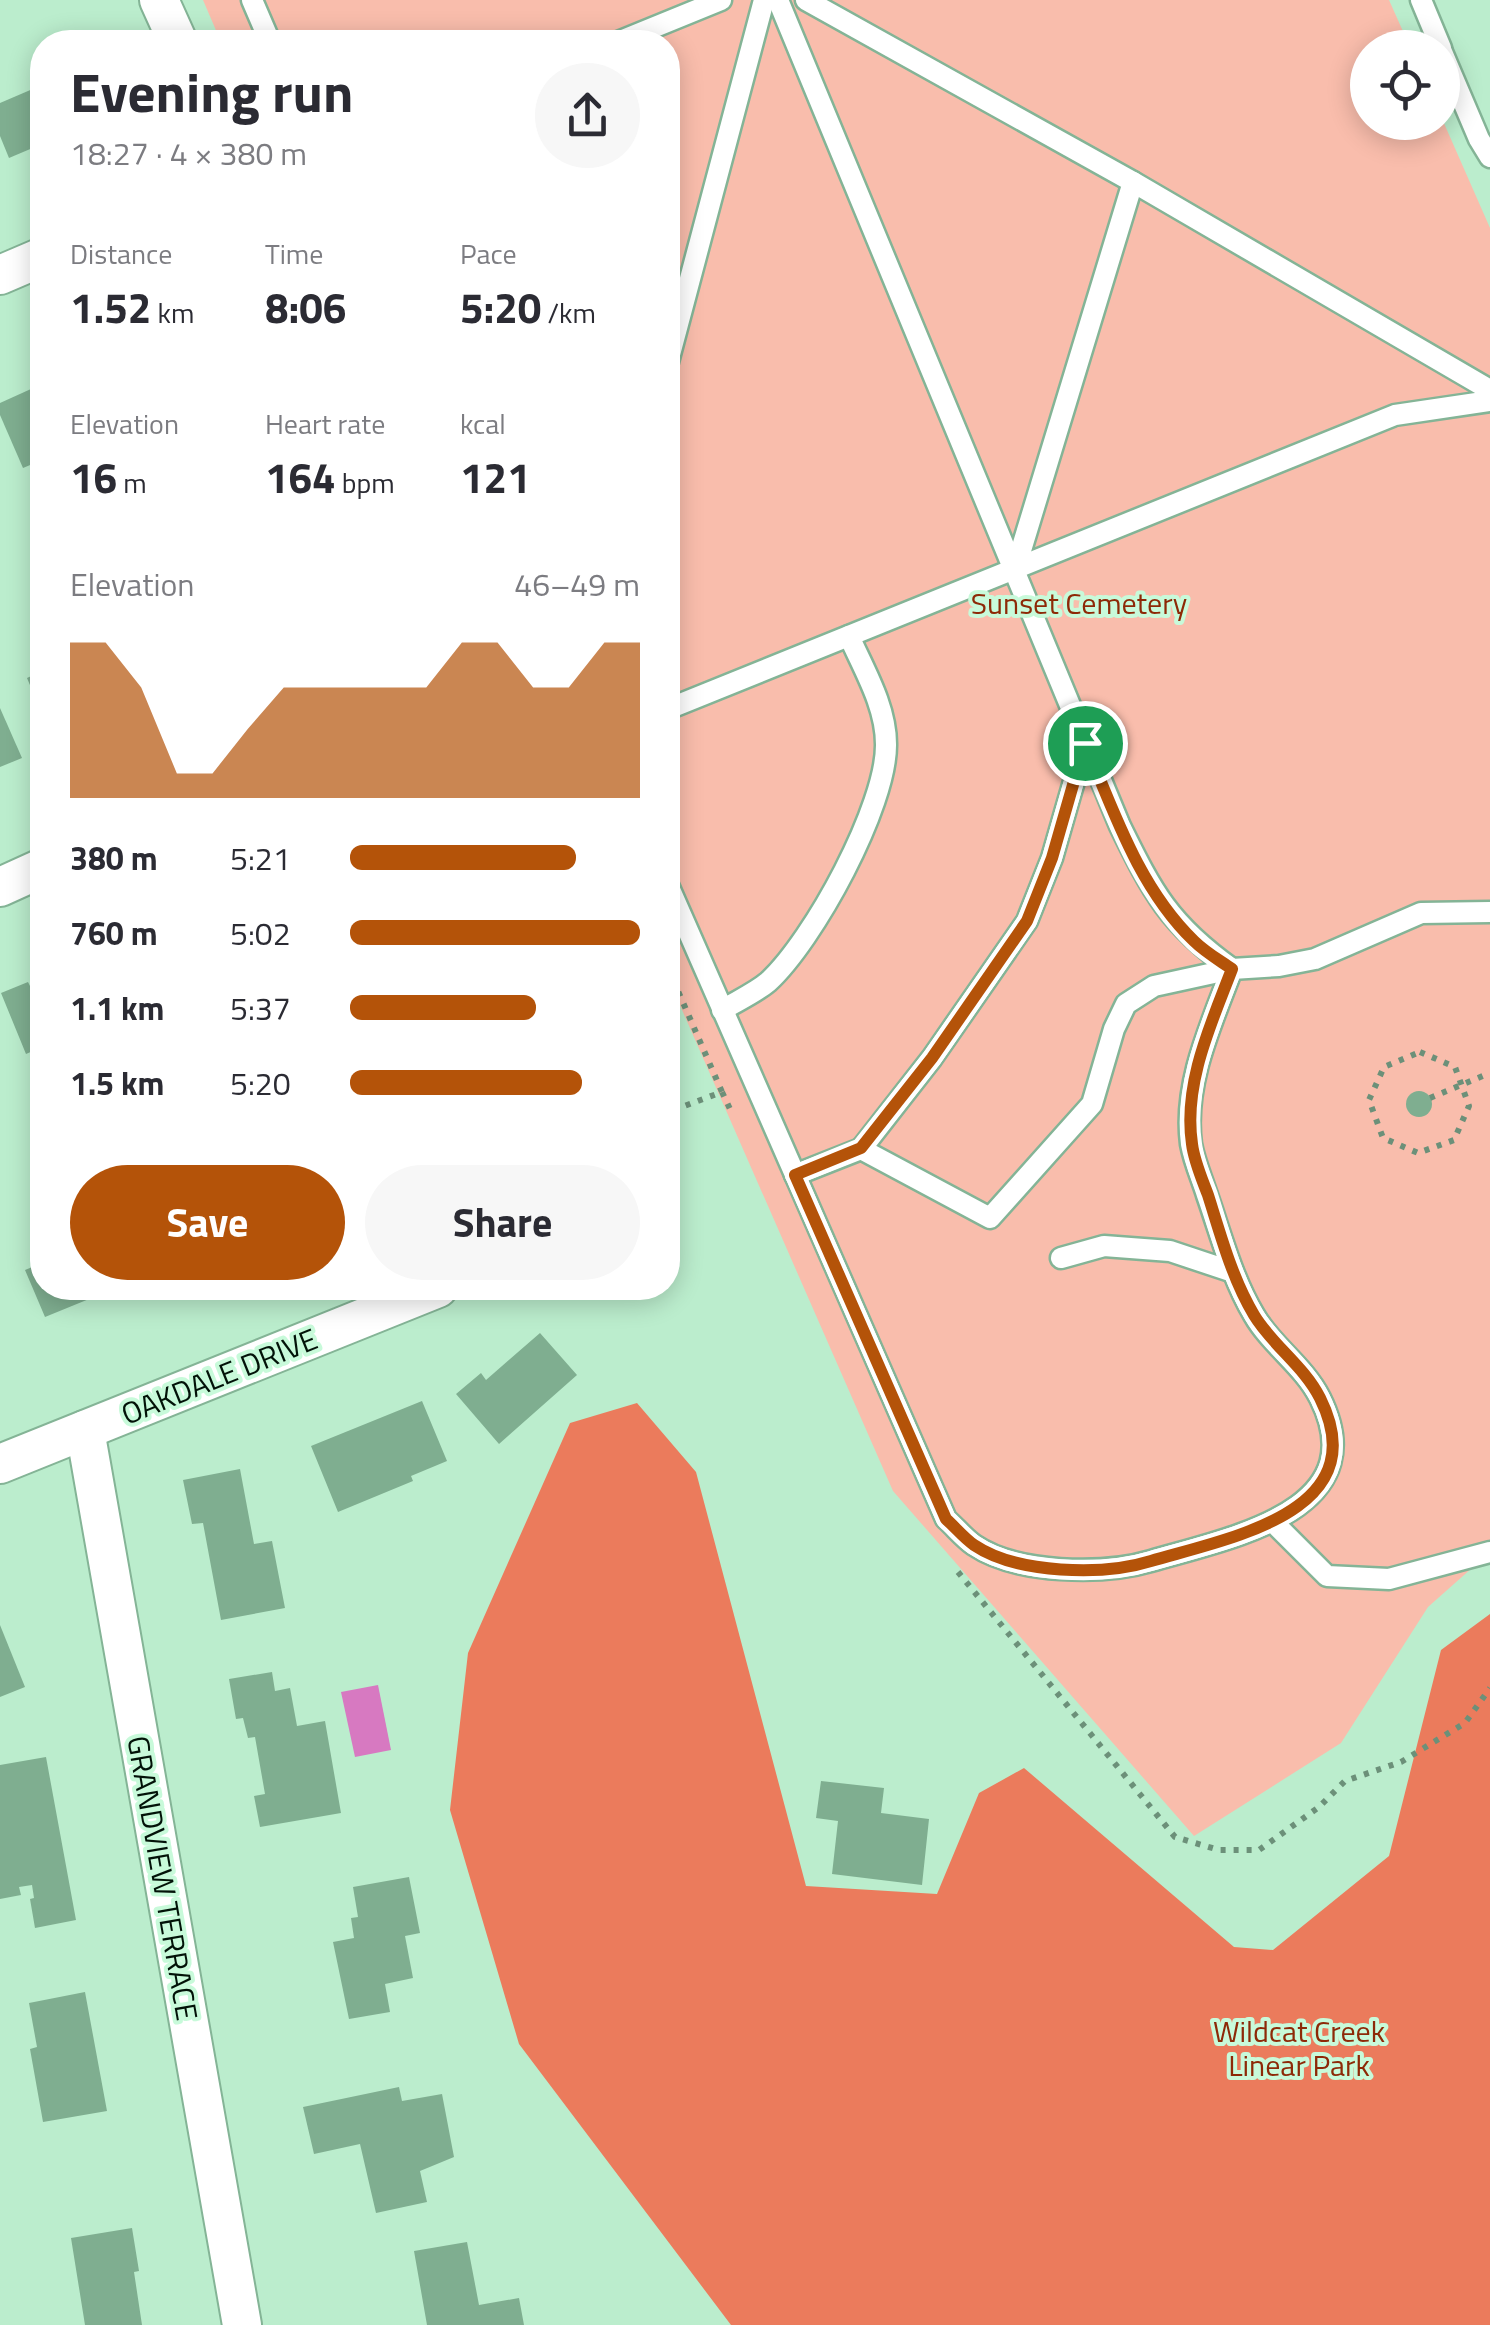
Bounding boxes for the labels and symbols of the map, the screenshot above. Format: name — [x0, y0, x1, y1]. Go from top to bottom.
park label: Sunset Cemetery — [971, 580, 1187, 626]
pin — [1043, 701, 1128, 786]
street label: OAKDALE DRIVE — [114, 1316, 324, 1436]
street label: GRANDVIEW TERRACE — [115, 1732, 211, 2024]
park label: Wildcat Creek Linear Park — [1213, 2008, 1385, 2088]

